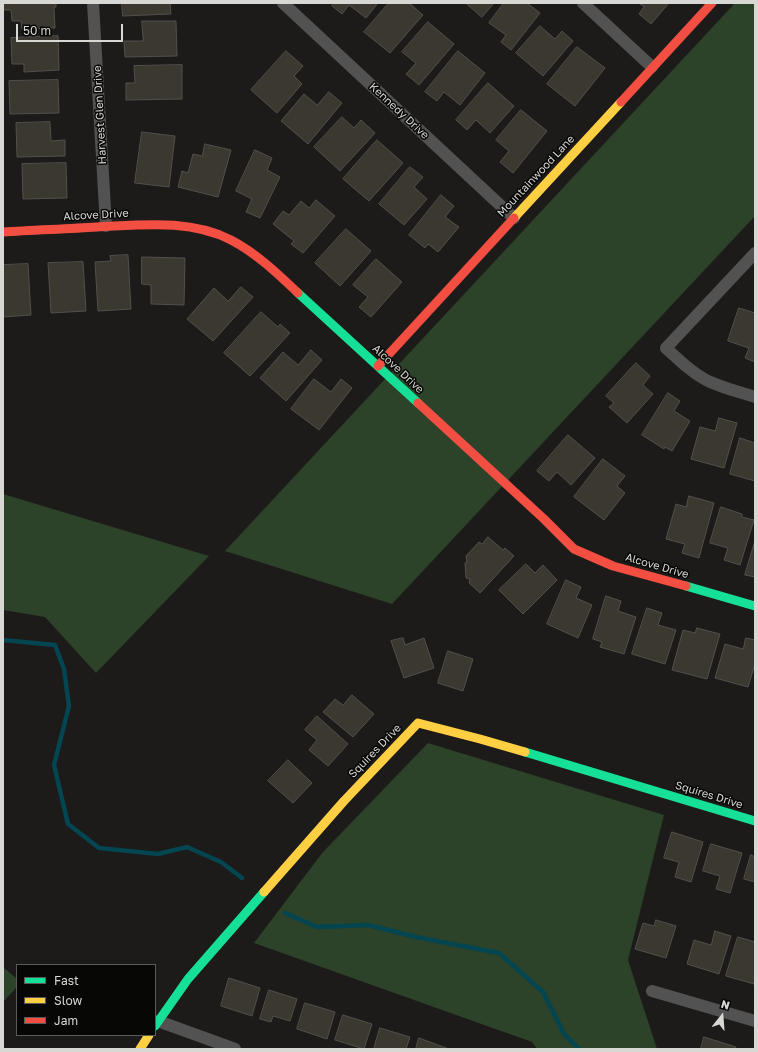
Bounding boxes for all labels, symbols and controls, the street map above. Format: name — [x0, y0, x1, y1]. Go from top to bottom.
scale bar — [18, 16, 125, 42]
text: 50 m — [23, 23, 51, 38]
street label: Harvest Glen Drive — [91, 65, 109, 165]
street label: Kennedy Drive — [366, 80, 432, 142]
street label: Mountainwood Lane — [495, 132, 577, 220]
street label: Alcove Drive — [63, 207, 129, 223]
street label: Alcove Drive — [370, 342, 426, 396]
street label: Alcove Drive — [624, 551, 690, 581]
street label: Squires Drive — [346, 721, 404, 781]
street label: Squires Drive — [674, 778, 744, 812]
legend — [16, 964, 156, 1036]
text: Fast — [54, 973, 79, 988]
text: Slow — [54, 993, 82, 1008]
north arrow — [702, 996, 742, 1036]
text: N — [720, 997, 732, 1011]
text: Jam — [54, 1013, 78, 1028]

